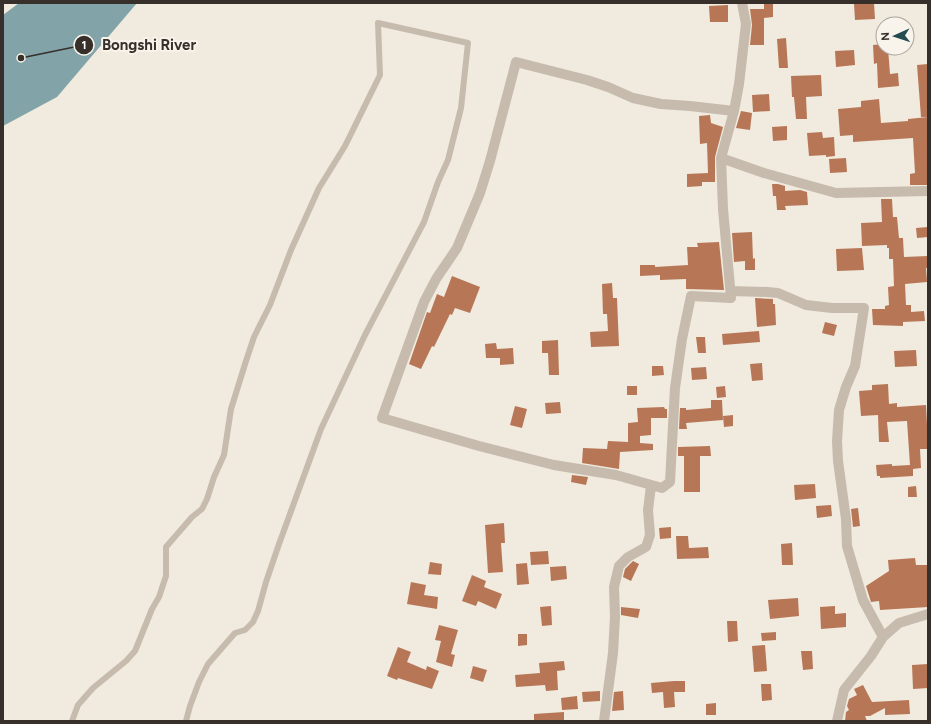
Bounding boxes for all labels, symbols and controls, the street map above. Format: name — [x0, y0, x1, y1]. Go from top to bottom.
north arrow — [875, 16, 915, 56]
callout: Bongshi River — [74, 31, 204, 58]
text: N — [879, 32, 892, 41]
text: Bongshi River — [102, 36, 196, 54]
text: 1 — [81, 38, 87, 52]

